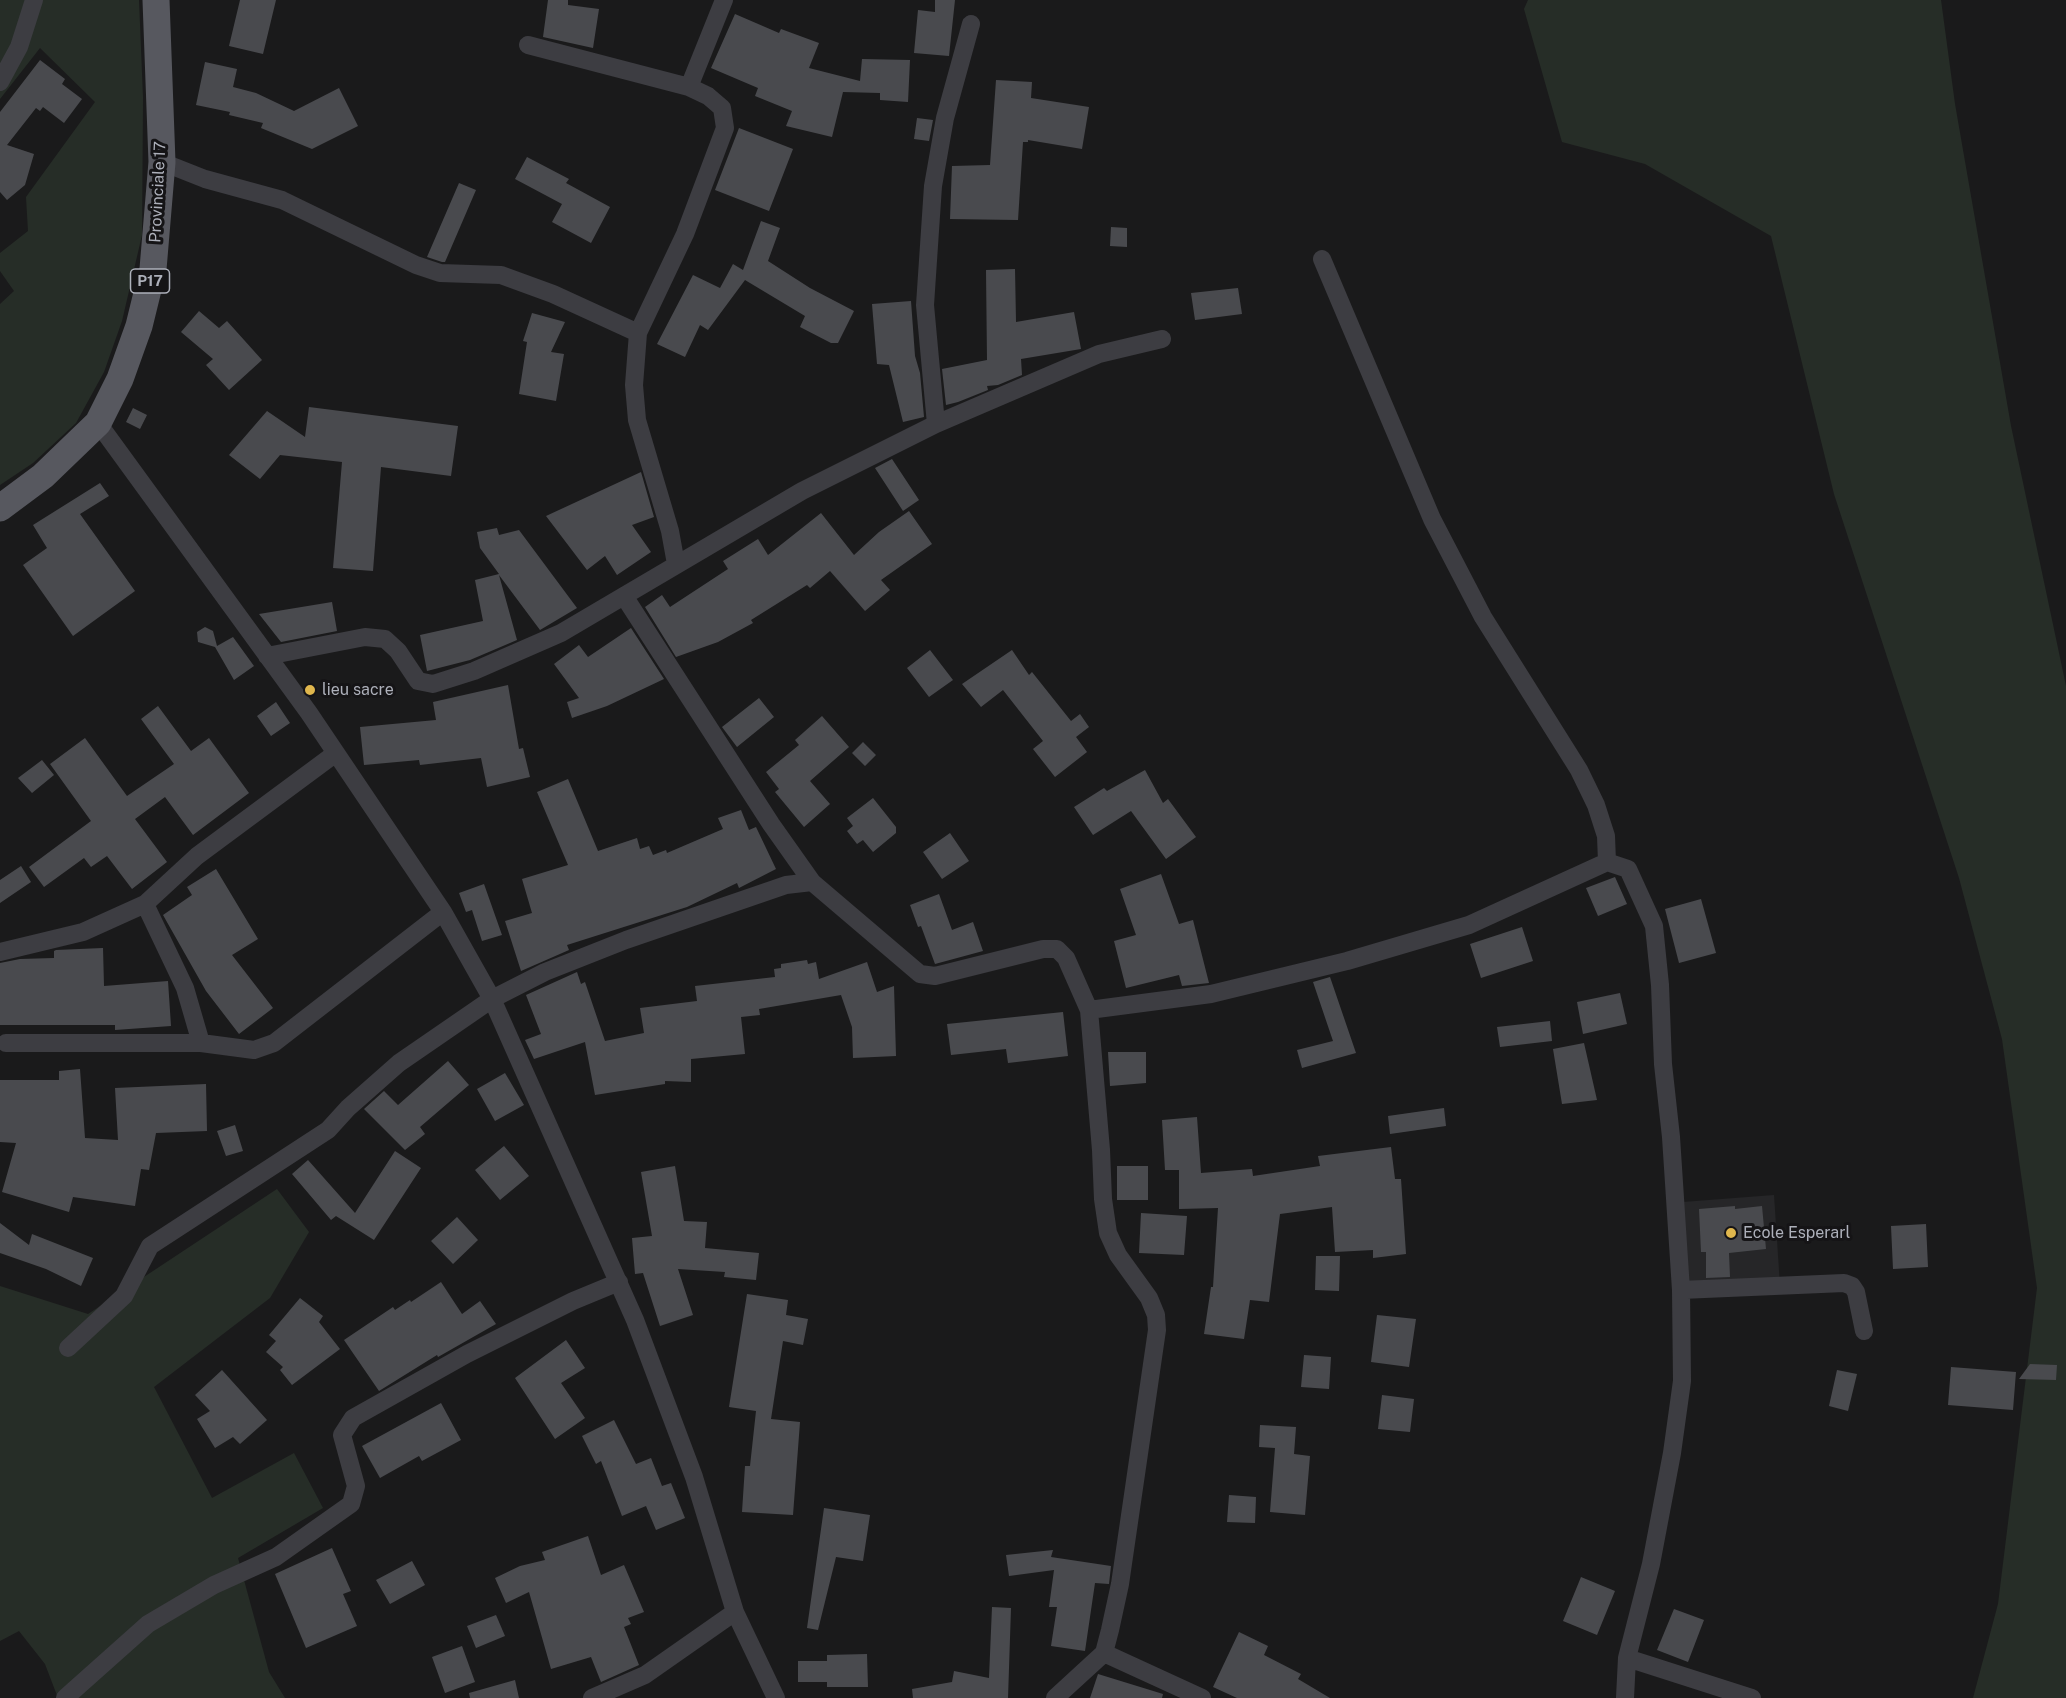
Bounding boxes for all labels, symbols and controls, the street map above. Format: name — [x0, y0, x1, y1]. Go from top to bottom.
street label: Provinciale 17 — [146, 141, 170, 243]
road number: P17 — [130, 269, 170, 293]
place label: lieu sacre — [322, 680, 394, 700]
marker: lieu sacre — [303, 683, 317, 697]
place label: Ecole Esperarl — [1743, 1223, 1850, 1243]
marker: Ecole Esperarl — [1724, 1226, 1738, 1240]

